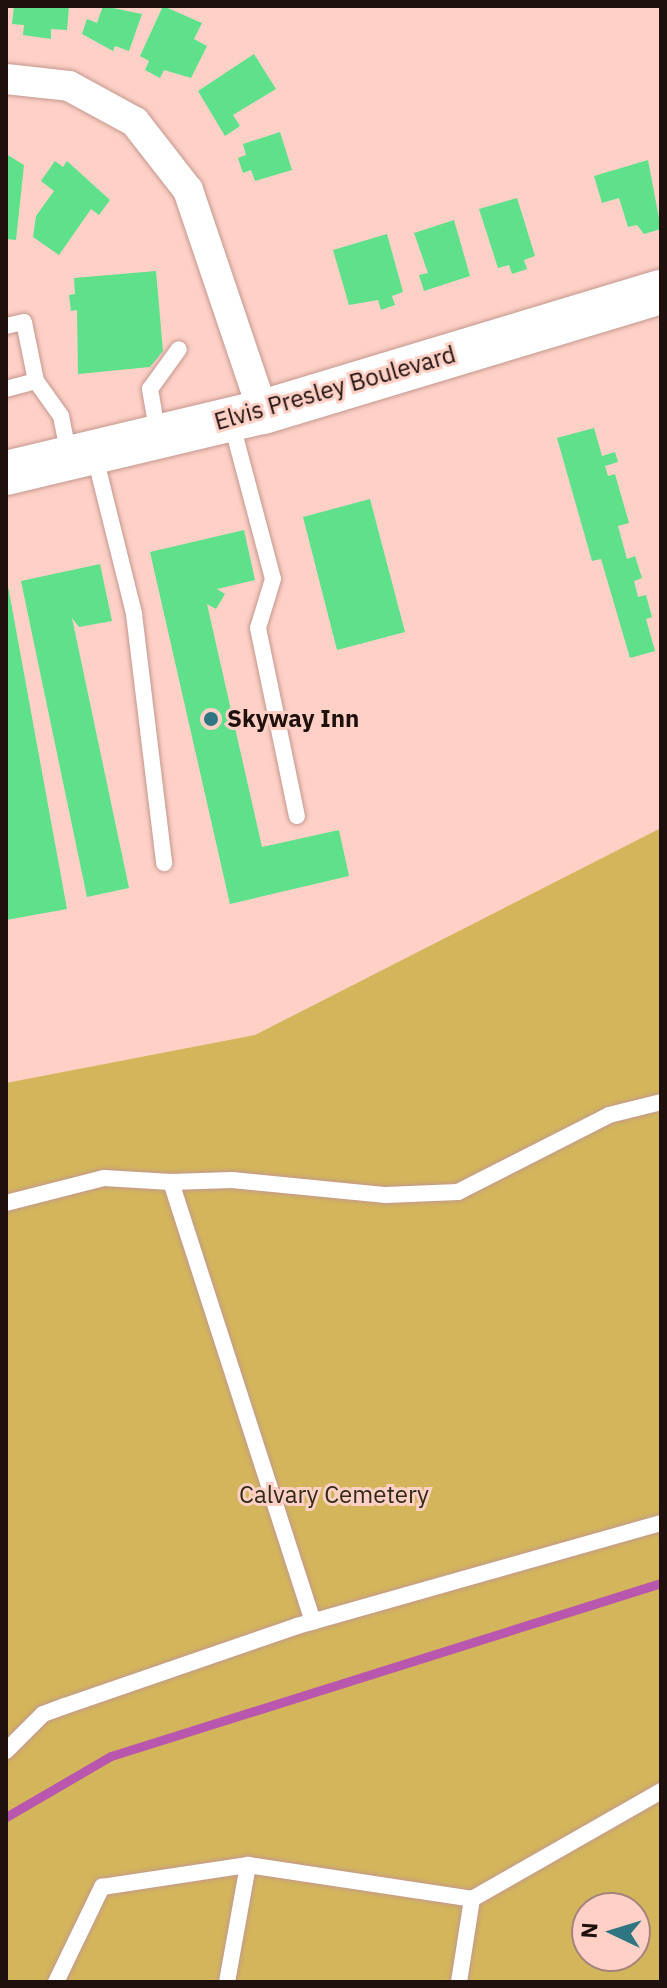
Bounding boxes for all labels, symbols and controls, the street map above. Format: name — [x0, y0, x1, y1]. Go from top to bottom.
street label: Elvis Presley Boulevard — [211, 340, 459, 436]
place label: Skyway Inn — [227, 705, 359, 733]
marker: Skyway Inn — [202, 710, 220, 728]
park label: Calvary Cemetery — [239, 1481, 429, 1509]
north arrow — [571, 1892, 651, 1972]
text: N — [574, 1921, 604, 1939]

